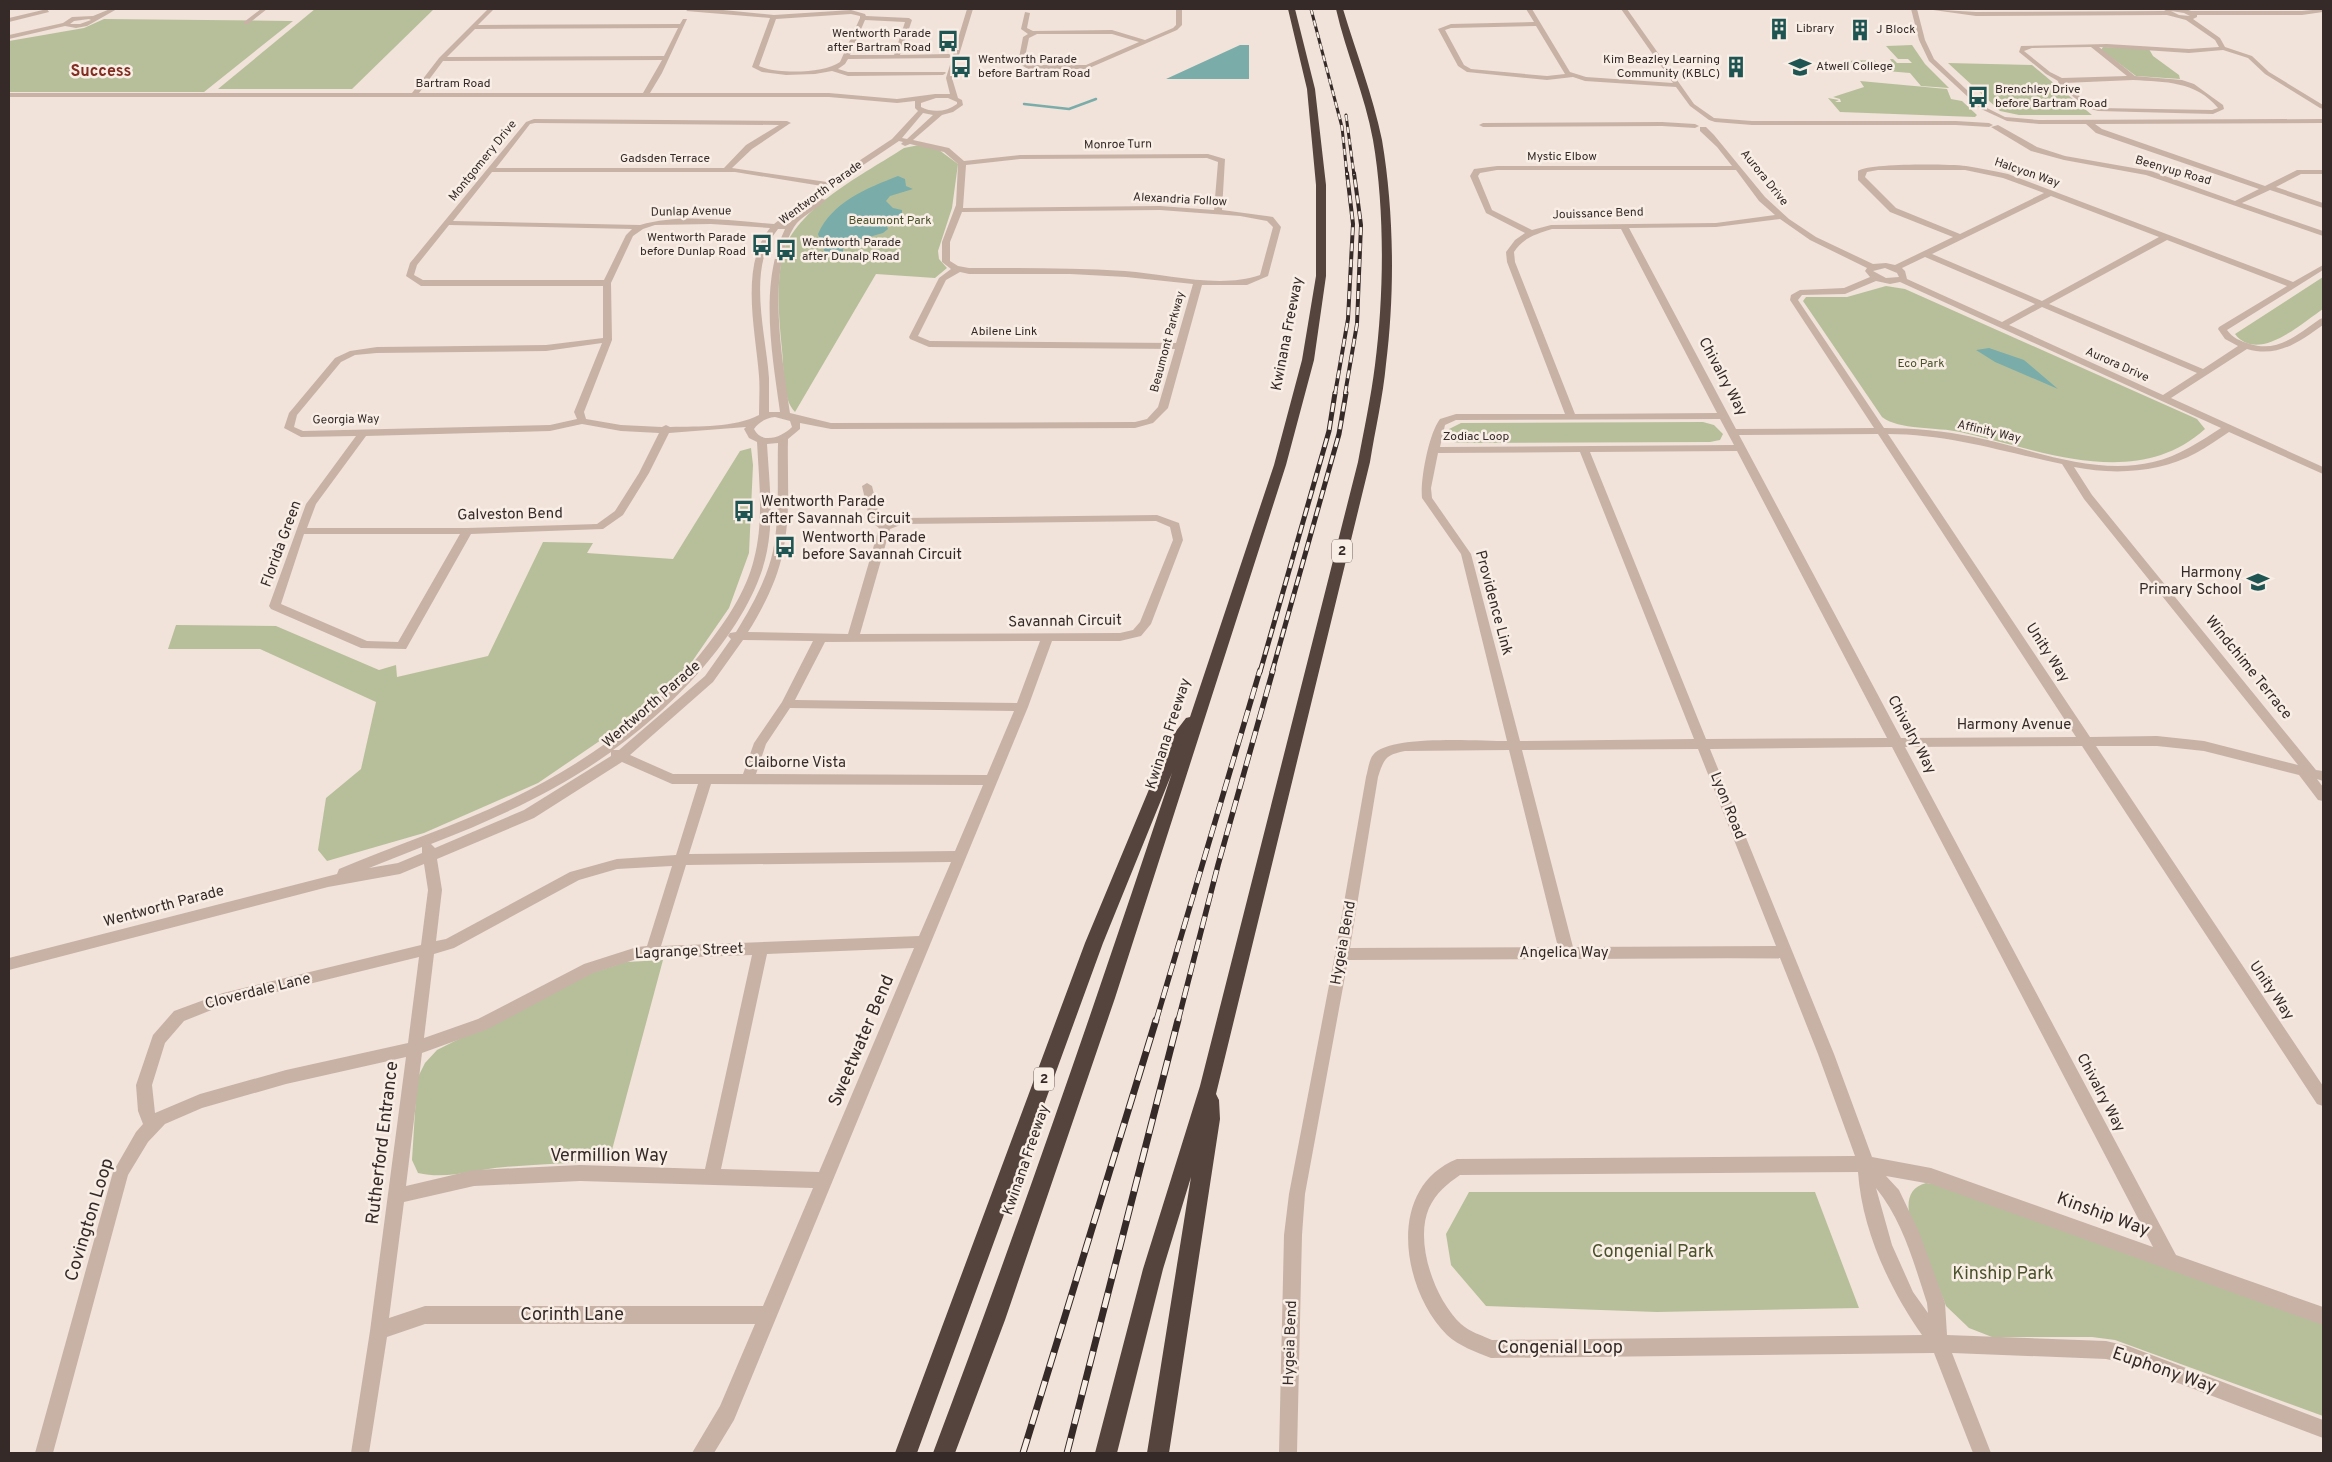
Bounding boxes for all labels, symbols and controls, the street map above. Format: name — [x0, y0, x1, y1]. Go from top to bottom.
building icon: Library — [1766, 16, 1792, 42]
building icon: J Block — [1847, 17, 1873, 43]
place label: Library — [1796, 21, 1834, 37]
place label: J Block — [1876, 22, 1916, 38]
place label: Wentworth Parade after Bartram Road — [827, 26, 931, 56]
bus stop icon: Wentworth Parade after Bartram Road — [935, 28, 961, 54]
place label: Wentworth Parade before Bartram Road — [978, 52, 1090, 82]
place label: Kim Beazley Learning Community (KBLC) — [1603, 52, 1720, 82]
bus stop icon: Wentworth Parade before Bartram Road — [948, 54, 974, 80]
building icon: Kim Beazley Learning Community (KBLC) — [1723, 54, 1749, 80]
school or university icon: Atwell College — [1787, 54, 1813, 80]
place label: Atwell College — [1816, 59, 1893, 75]
district label: Success — [71, 62, 132, 82]
street label: Bartram Road — [415, 76, 491, 92]
place label: Brenchley Drive before Bartram Road — [1995, 82, 2107, 112]
bus stop icon: Brenchley Drive before Bartram Road — [1965, 84, 1991, 110]
street label: Montgomery Drive — [445, 117, 521, 205]
street label: Monroe Turn — [1084, 136, 1152, 154]
street label: Aurora Drive — [1736, 147, 1792, 209]
street label: Mystic Elbow — [1527, 149, 1597, 165]
street label: Gadsden Terrace — [620, 151, 710, 167]
street label: Beenyup Road — [2133, 152, 2213, 190]
street label: Halcyon Way — [1992, 154, 2062, 192]
street label: Wentworth Parade — [776, 157, 866, 229]
street label: Alexandria Follow — [1133, 190, 1228, 210]
street label: Dunlap Avenue — [651, 203, 731, 221]
street label: Jouissance Bend — [1552, 204, 1644, 224]
park label: Beaumont Park — [848, 213, 932, 229]
place label: Wentworth Parade before Dunlap Road — [640, 230, 746, 260]
bus stop icon: Wentworth Parade before Dunlap Road — [749, 232, 775, 258]
place label: Wentworth Parade after Dunalp Road — [802, 235, 901, 265]
bus stop icon: Wentworth Parade after Dunalp Road — [773, 237, 799, 263]
street label: Kwinana Freeway — [1268, 275, 1308, 393]
street label: Beaumont Parkway — [1147, 290, 1189, 394]
street label: Abilene Link — [971, 324, 1037, 340]
street label: Chivalry Way — [1693, 334, 1751, 420]
street label: Aurora Drive — [2083, 344, 2151, 386]
park label: Eco Park — [1897, 356, 1945, 372]
street label: Georgia Way — [312, 411, 380, 429]
street label: Affinity Way — [1956, 417, 2022, 447]
street label: Zodiac Loop — [1443, 429, 1509, 445]
place label: Wentworth Parade after Savannah Circuit — [761, 493, 911, 529]
street label: Florida Green — [258, 498, 306, 590]
bus stop icon: Wentworth Parade after Savannah Circuit — [731, 498, 757, 524]
street label: Galveston Bend — [457, 505, 563, 525]
place label: Wentworth Parade before Savannah Circuit — [802, 529, 962, 565]
bus stop icon: Wentworth Parade before Savannah Circuit — [772, 534, 798, 560]
road number: 2 — [1332, 540, 1352, 562]
street label: Providence Link — [1470, 548, 1516, 658]
place label: Harmony Primary School — [2139, 564, 2242, 600]
school or university icon: Harmony Primary School — [2245, 569, 2271, 595]
street label: Savannah Circuit — [1008, 612, 1122, 632]
street label: Windchime Terrace — [2200, 612, 2296, 724]
street label: Unity Way — [2021, 620, 2073, 686]
street label: Wentworth Parade — [599, 657, 705, 753]
street label: Kwinana Freeway — [1142, 676, 1196, 792]
street label: Chivalry Way — [1882, 692, 1940, 778]
street label: Harmony Avenue — [1957, 716, 2071, 735]
street label: Claiborne Vista — [744, 754, 846, 773]
street label: Lyon Road — [1705, 770, 1749, 842]
street label: Wentworth Parade — [102, 882, 226, 932]
street label: Hygeia Bend — [1327, 899, 1361, 987]
street label: Lagrange Street — [634, 940, 744, 964]
street label: Angelica Way — [1519, 944, 1609, 963]
street label: Unity Way — [2244, 958, 2298, 1024]
street label: Cloverdale Lane — [203, 970, 313, 1014]
street label: Sweetwater Bend — [824, 972, 900, 1110]
street label: Chivalry Way — [2071, 1050, 2129, 1136]
street label: Rutherford Entrance — [362, 1060, 404, 1226]
road number: 2 — [1034, 1068, 1054, 1090]
street label: Kwinana Freeway — [999, 1102, 1055, 1218]
street label: Vermillion Way — [550, 1145, 668, 1168]
street label: Covington Loop — [60, 1156, 120, 1284]
street label: Kinship Way — [2053, 1188, 2153, 1242]
park label: Congenial Park — [1592, 1241, 1714, 1264]
park label: Kinship Park — [1952, 1263, 2054, 1286]
street label: Hygeia Bend — [1280, 1300, 1302, 1386]
street label: Corinth Lane — [520, 1304, 624, 1327]
street label: Congenial Loop — [1497, 1337, 1623, 1360]
street label: Euphony Way — [2109, 1342, 2219, 1400]

